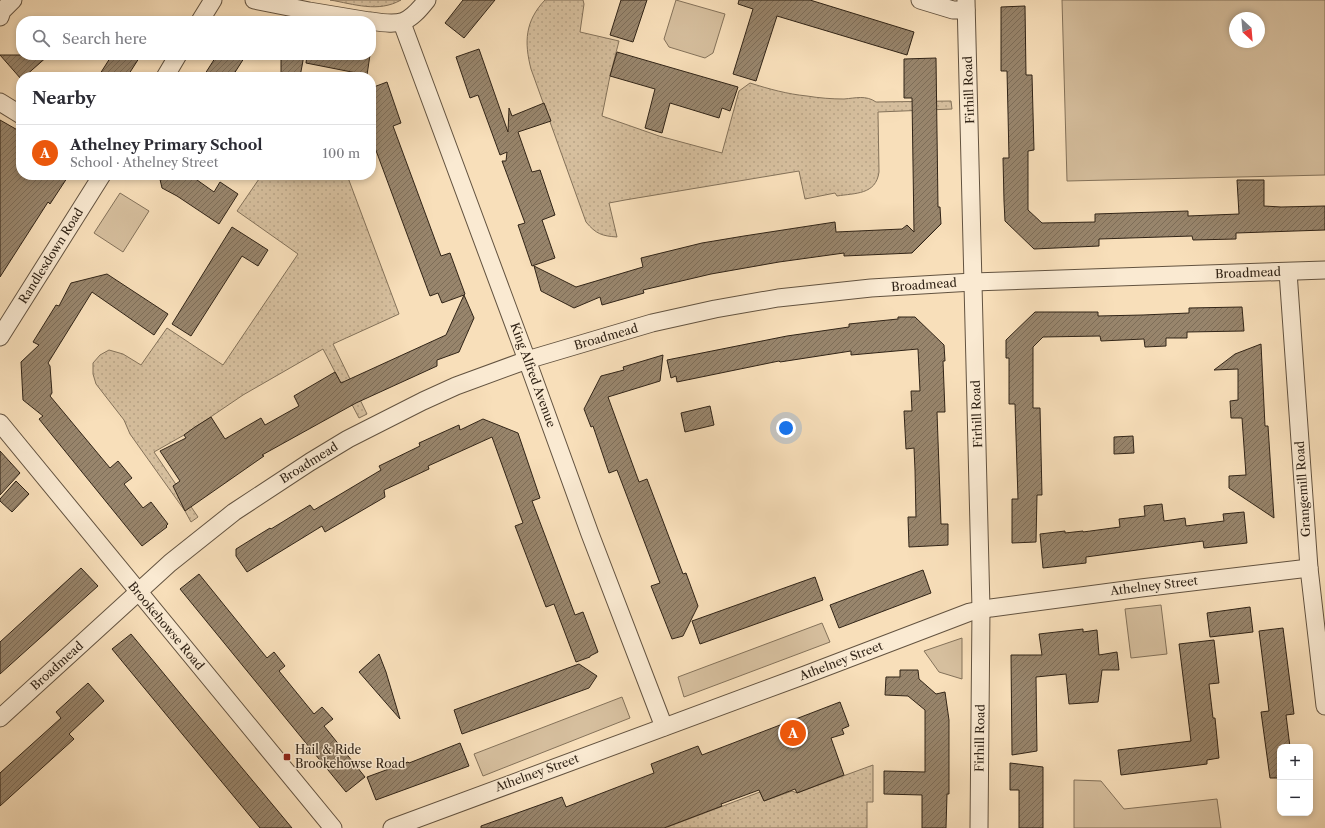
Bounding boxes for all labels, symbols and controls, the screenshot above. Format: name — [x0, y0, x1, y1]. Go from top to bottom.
north arrow — [1229, 12, 1265, 48]
search box — [16, 16, 376, 60]
icon: search — [30, 27, 52, 49]
text: Search here — [62, 29, 147, 48]
street label: Firhill Road — [960, 55, 977, 124]
text: Nearby — [32, 88, 96, 108]
text: Athelney Primary School — [70, 135, 262, 154]
text: A — [40, 145, 50, 161]
text: 100 m — [322, 145, 360, 161]
text: School · Athelney Street — [70, 154, 218, 170]
street label: Randlesdown Road — [15, 205, 86, 306]
street label: Broadmead — [1215, 264, 1282, 281]
street label: Broadmead — [891, 275, 958, 294]
street label: King Alfred Avenue — [508, 320, 560, 430]
street label: Broadmead — [572, 320, 640, 353]
street label: Firhill Road — [968, 379, 985, 448]
your location — [776, 418, 796, 438]
street label: Broadmead — [277, 438, 341, 486]
street label: Grangemill Road — [1292, 440, 1313, 538]
street label: Athelney Street — [1108, 573, 1199, 598]
street label: Brookehowse Road — [125, 579, 208, 673]
street label: Athelney Street — [796, 637, 885, 684]
street label: Broadmead — [27, 638, 87, 693]
street label: Firhill Road — [971, 703, 988, 772]
pin: A — [780, 718, 806, 748]
place label: Hail & Ride Brookehowse Road — [295, 742, 406, 771]
map controls — [1277, 744, 1313, 816]
button: + — [1277, 744, 1313, 780]
street label: Athelney Street — [492, 750, 582, 795]
marker: Hail & Ride Brookehowse Road — [282, 752, 292, 762]
button: − — [1277, 780, 1313, 816]

